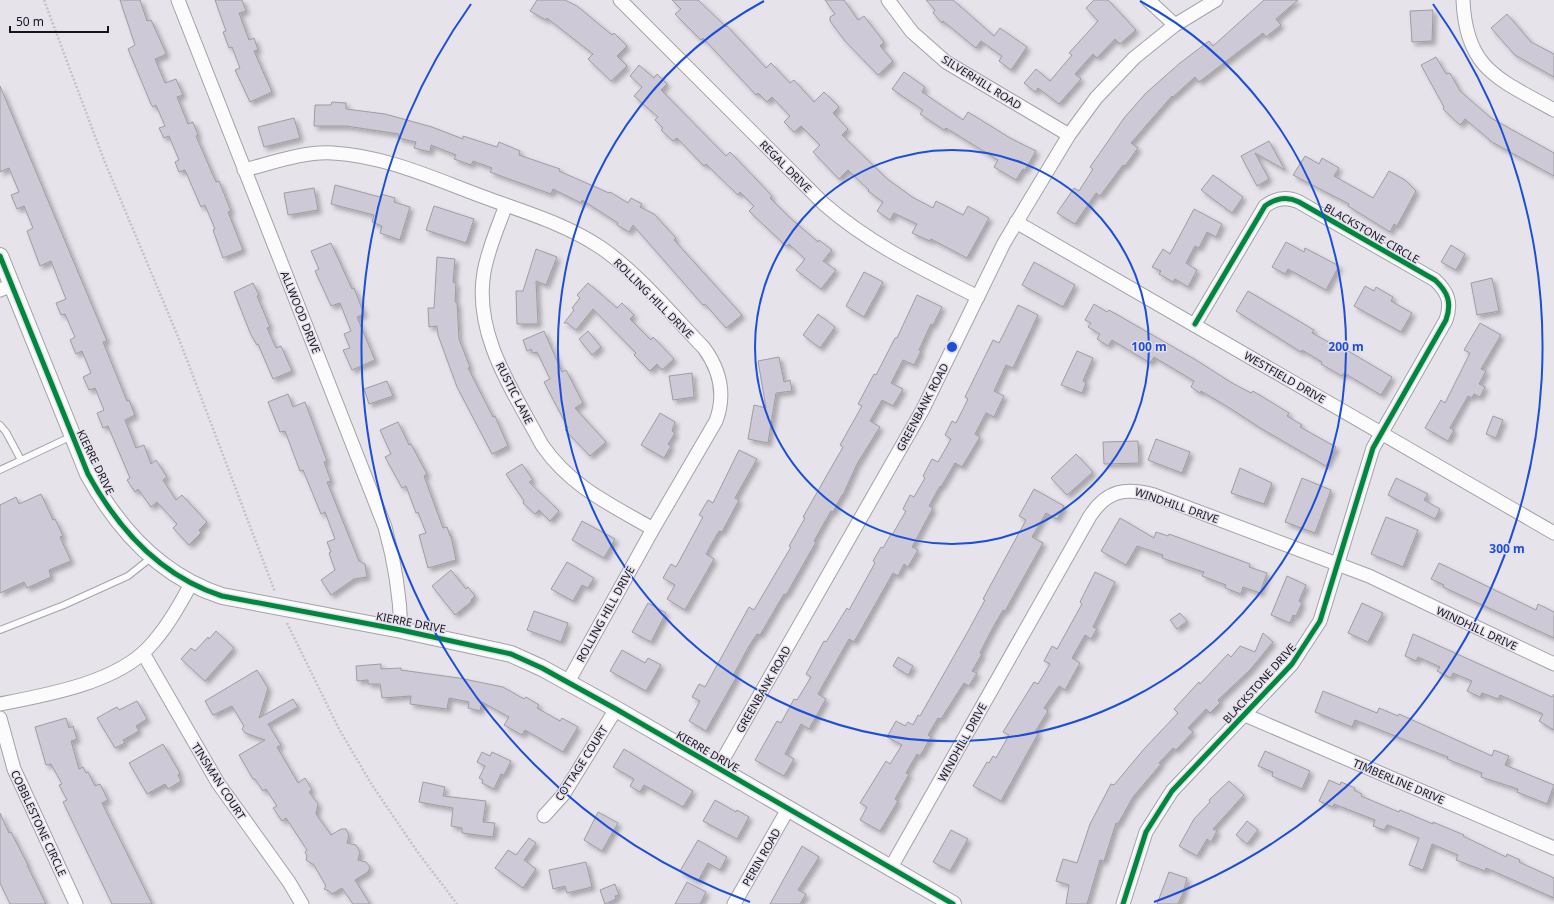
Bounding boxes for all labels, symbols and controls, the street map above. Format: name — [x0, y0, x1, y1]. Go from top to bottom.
scale bar — [10, 8, 108, 34]
text: 50 m — [16, 13, 44, 30]
street label: SILVERHILL ROAD — [939, 51, 1025, 113]
street label: REGAL DRIVE — [757, 137, 815, 195]
street label: BLACKSTONE CIRCLE — [1322, 200, 1422, 266]
street label: ROLLING HILL DRIVE — [611, 255, 697, 341]
street label: ALLWOOD DRIVE — [278, 268, 324, 356]
text: 100 m — [1131, 338, 1167, 355]
text: 200 m — [1328, 338, 1364, 355]
centre of rings — [945, 340, 959, 354]
street label: WESTFIELD DRIVE — [1241, 347, 1329, 407]
street label: RUSTIC LANE — [493, 359, 537, 427]
street label: GREENBANK ROAD — [892, 360, 952, 454]
street label: KIERRE DRIVE — [74, 427, 118, 497]
street label: WINDHILL DRIVE — [1133, 484, 1221, 526]
text: 300 m — [1489, 540, 1525, 557]
street label: ROLLING HILL DRIVE — [572, 563, 638, 665]
street label: WINDHILL DRIVE — [1434, 603, 1520, 653]
street label: KIERRE DRIVE — [375, 608, 447, 636]
street label: BLACKSTONE DRIVE — [1219, 640, 1299, 726]
street label: GREENBANK ROAD — [732, 643, 794, 735]
street label: WINDHILL DRIVE — [934, 700, 990, 784]
street label: COTTAGE COURT — [551, 723, 611, 803]
street label: KIERRE DRIVE — [674, 727, 742, 775]
street label: TINSMAN COURT — [189, 740, 249, 822]
street label: TIMBERLINE DRIVE — [1351, 755, 1447, 807]
street label: COBBLESTONE CIRCLE — [8, 767, 70, 879]
street label: PERIN ROAD — [738, 825, 784, 889]

